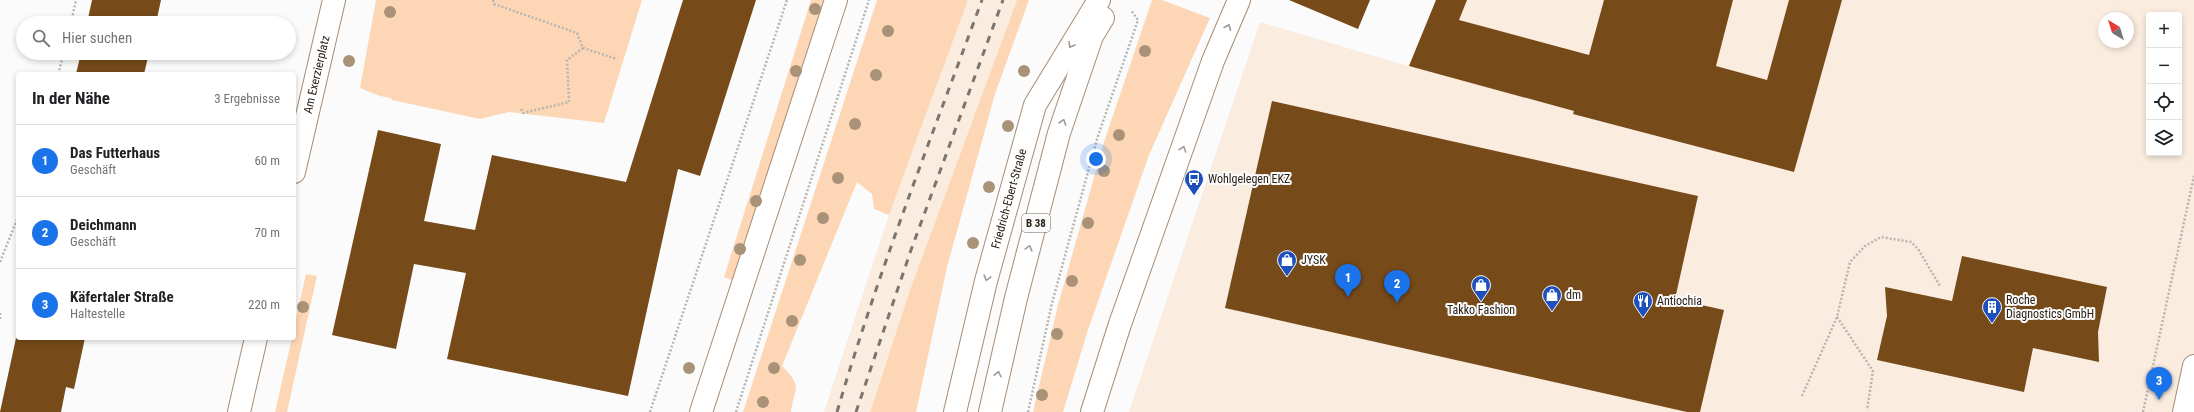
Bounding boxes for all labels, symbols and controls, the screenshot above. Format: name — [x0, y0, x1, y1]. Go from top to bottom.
north arrow — [2098, 12, 2134, 48]
map controls — [2146, 12, 2182, 156]
button: + — [2146, 12, 2182, 48]
search box — [16, 16, 296, 60]
one-way arrow — [1223, 24, 1231, 31]
icon: search — [30, 27, 52, 49]
text: Hier suchen — [62, 29, 132, 47]
street label: Am Exerzierplatz — [301, 34, 333, 115]
one-way arrow — [1069, 41, 1076, 48]
button: − — [2146, 48, 2182, 84]
button: locate — [2146, 84, 2182, 120]
text: In der Nähe — [32, 88, 110, 108]
text: 3 Ergebnisse — [214, 91, 280, 106]
one-way arrow — [1058, 119, 1067, 126]
button: layers — [2146, 120, 2182, 156]
text: Das Futterhaus — [70, 144, 160, 162]
one-way arrow — [1178, 145, 1186, 152]
street label: Friedrich-Ebert-Straße — [988, 147, 1030, 250]
your location — [1086, 149, 1106, 169]
text: 1 — [42, 153, 48, 168]
text: 60 m — [254, 153, 280, 168]
text: Geschäft — [70, 162, 116, 177]
bus stop icon: Wohlgelegen EKZ — [1183, 168, 1205, 196]
place label: Wohlgelegen EKZ — [1208, 172, 1290, 186]
road number: B 38 — [1022, 214, 1050, 232]
text: Deichmann — [70, 216, 137, 234]
text: 2 — [42, 225, 48, 240]
text: 70 m — [254, 225, 280, 240]
text: Geschäft — [70, 234, 116, 249]
one-way arrow — [1024, 244, 1033, 251]
shop icon: JYSK — [1276, 249, 1298, 277]
place label: JYSK — [1301, 253, 1326, 267]
pin: 1 — [1335, 264, 1361, 297]
pin: 2 — [1384, 270, 1410, 303]
one-way arrow — [983, 274, 992, 281]
shop icon: Takko Fashion — [1470, 274, 1492, 302]
shop icon: dm — [1541, 284, 1563, 312]
text: Käfertaler Straße — [70, 288, 174, 306]
place label: dm — [1566, 288, 1581, 302]
restaurant icon: Antiochia — [1632, 290, 1654, 318]
place label: Roche Diagnostics GmbH — [2006, 293, 2094, 321]
place label: Antiochia — [1657, 294, 1702, 308]
building icon: Roche Diagnostics GmbH — [1981, 296, 2003, 324]
text: 3 — [42, 297, 48, 312]
text: 220 m — [248, 297, 280, 312]
place label: Takko Fashion — [1447, 303, 1515, 317]
text: Haltestelle — [70, 306, 125, 321]
pin: 3 — [2146, 367, 2172, 400]
one-way arrow — [994, 371, 1002, 377]

